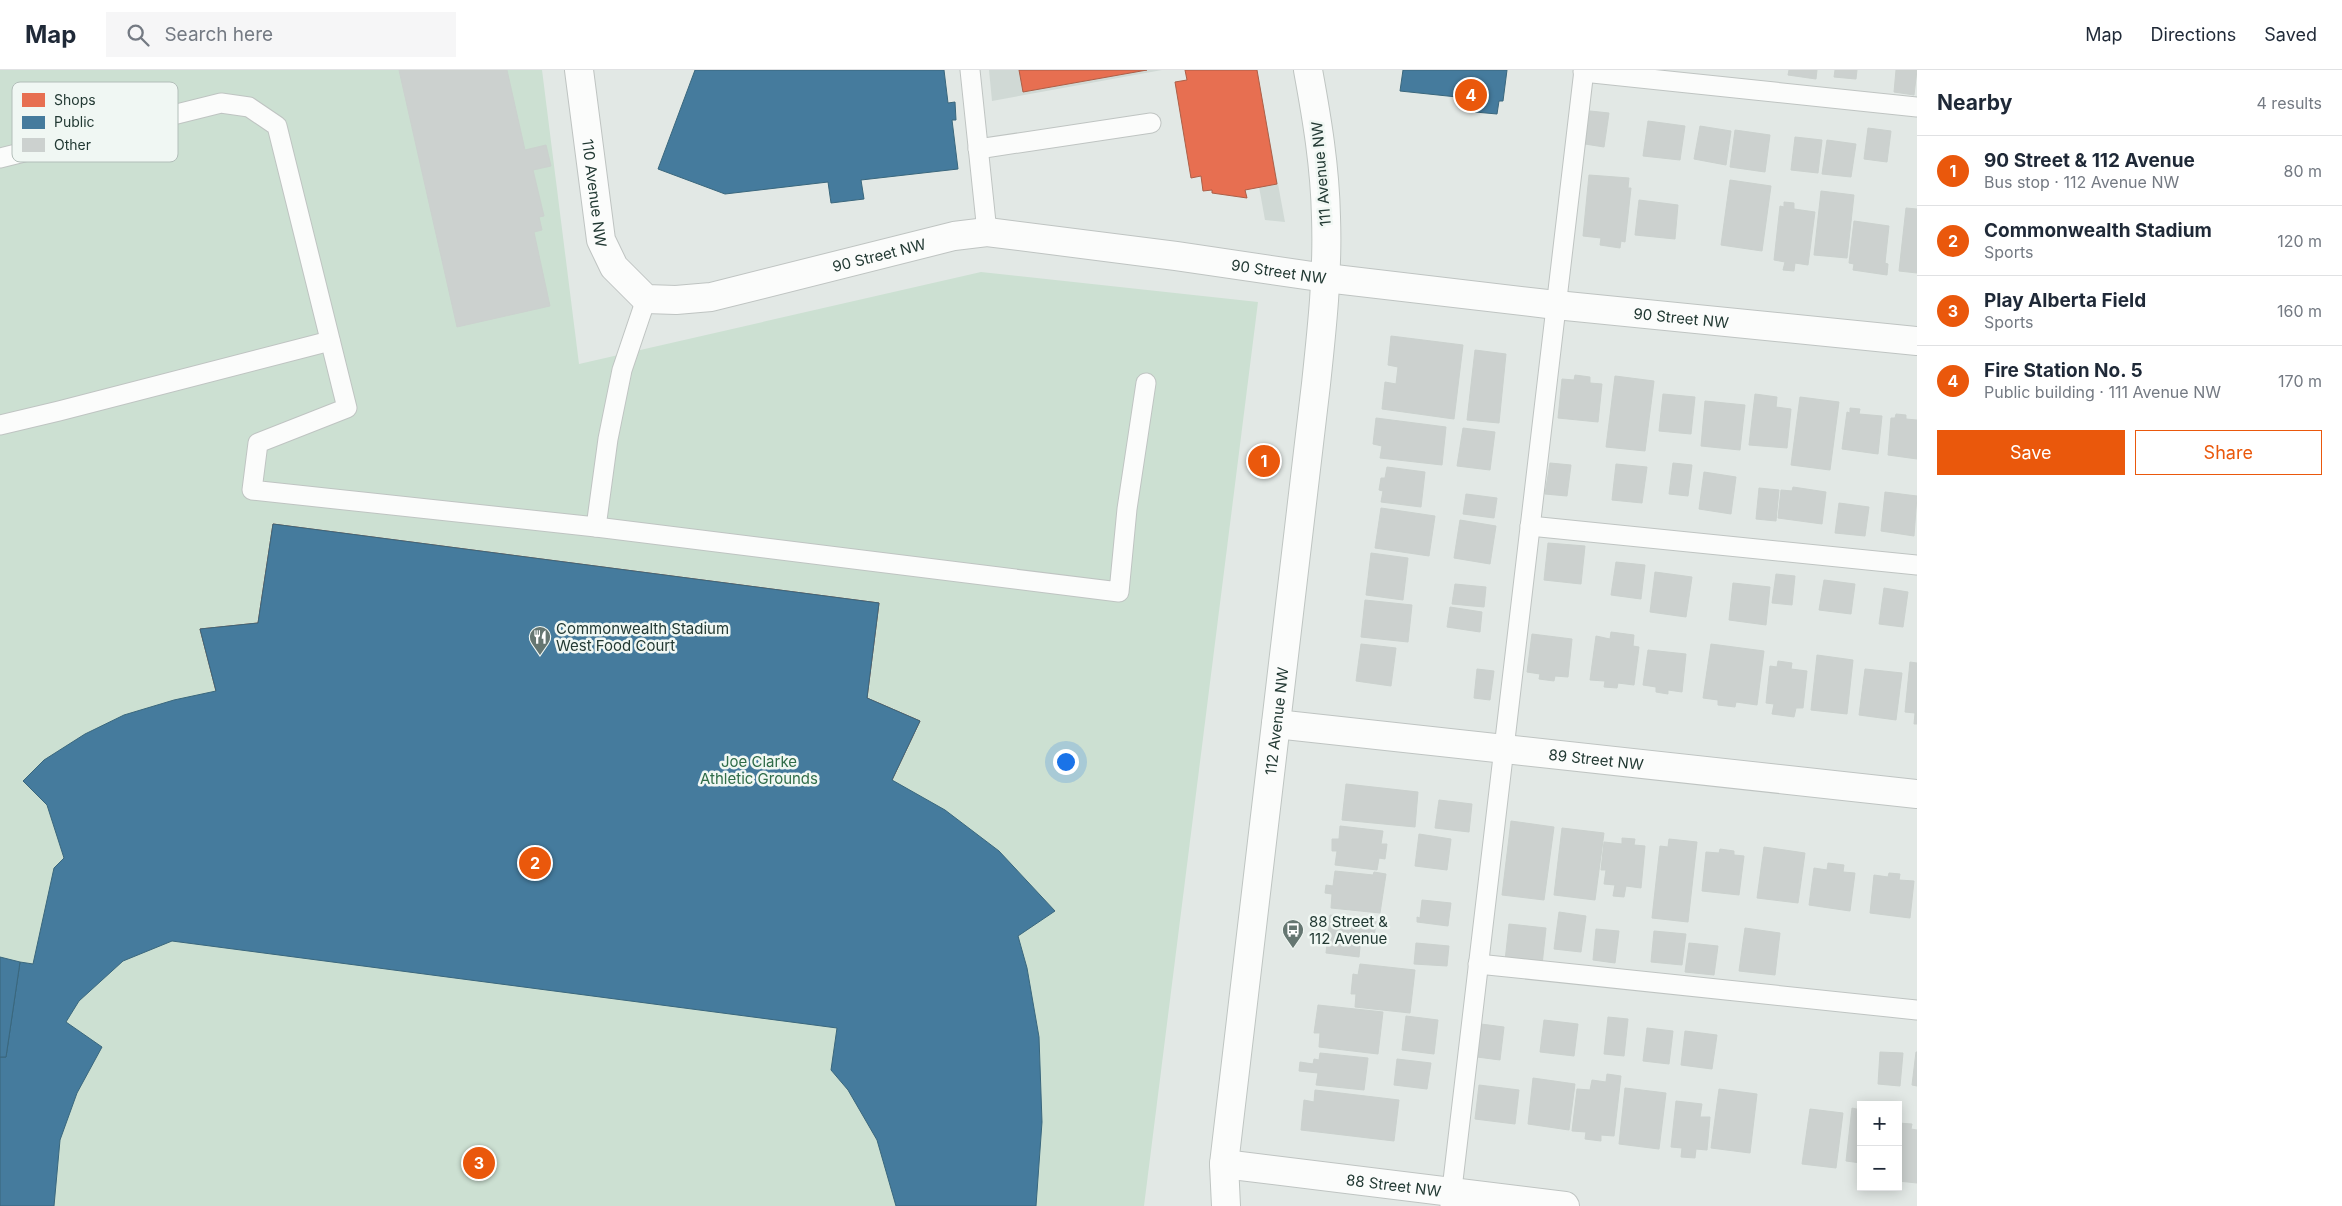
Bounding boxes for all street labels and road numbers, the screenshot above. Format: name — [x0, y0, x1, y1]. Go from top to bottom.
street label: 111 Avenue NW — [1307, 120, 1335, 227]
street label: 110 Avenue NW — [579, 138, 611, 248]
street label: 90 Street NW — [830, 234, 928, 276]
street label: 90 Street NW — [1230, 255, 1328, 287]
street label: 90 Street NW — [1633, 303, 1730, 332]
street label: 112 Avenue NW — [1260, 666, 1292, 776]
street label: 89 Street NW — [1548, 744, 1645, 774]
street label: 88 Street NW — [1345, 1170, 1442, 1200]

